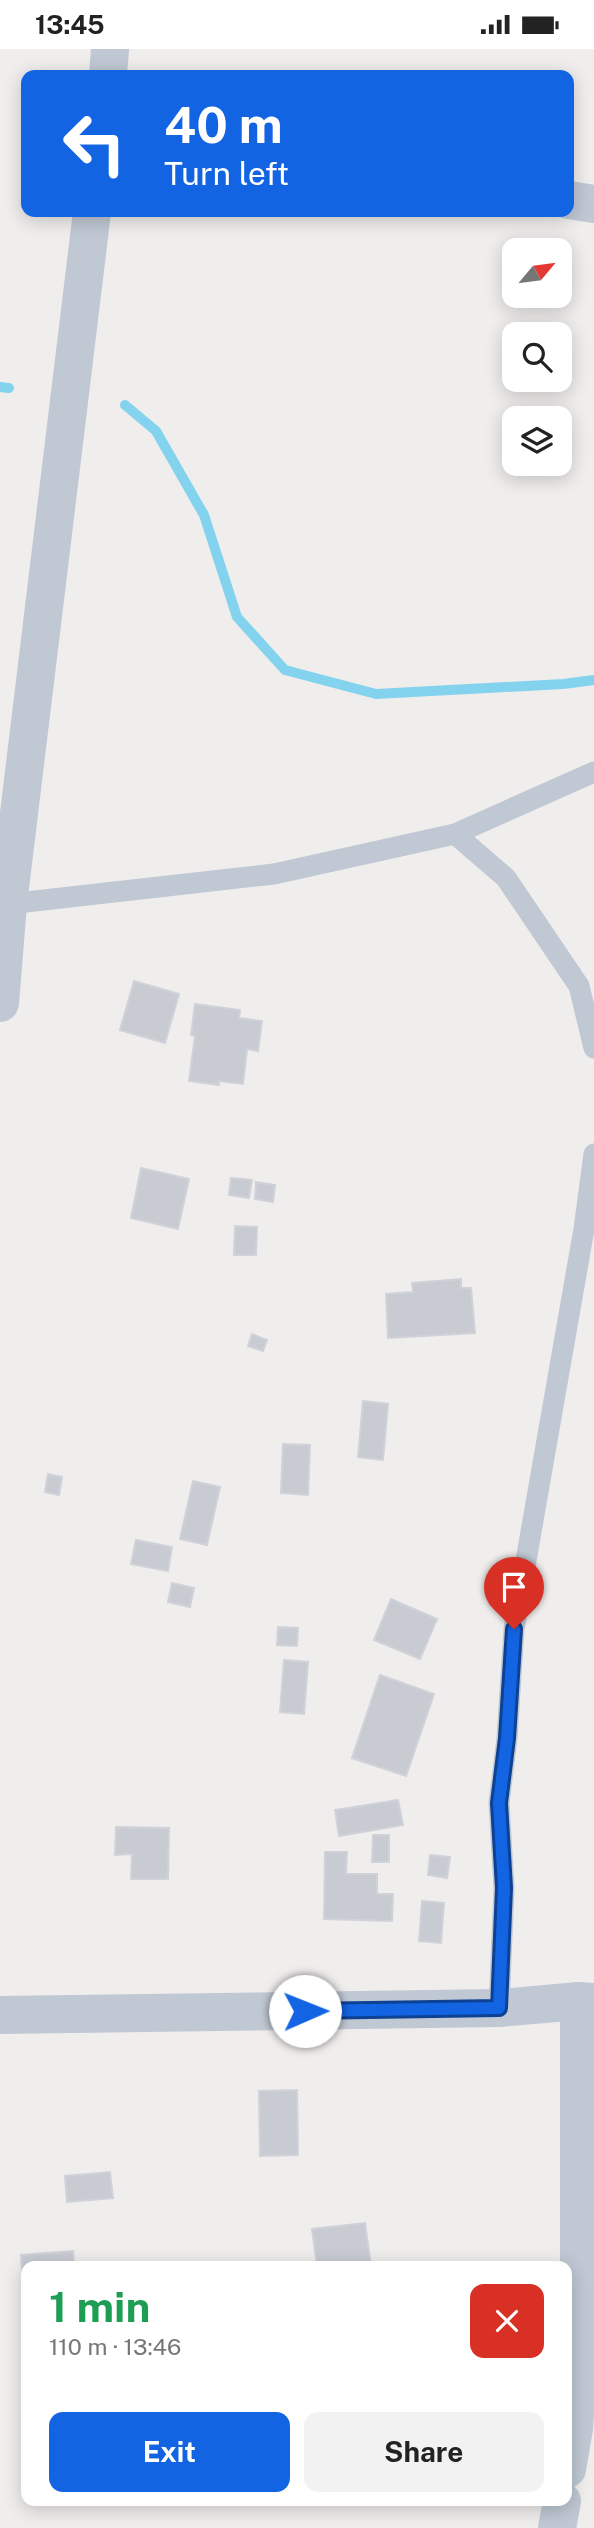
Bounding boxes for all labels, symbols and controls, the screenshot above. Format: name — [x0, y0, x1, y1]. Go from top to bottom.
text: 13:45 — [35, 9, 105, 40]
text: 40 m — [164, 96, 283, 154]
icon: left — [49, 98, 140, 189]
text: Turn left — [164, 155, 289, 192]
north arrow — [502, 238, 572, 308]
map controls — [502, 238, 572, 476]
button: search — [502, 322, 572, 392]
button: layers — [502, 406, 572, 476]
pin — [484, 1557, 544, 1629]
icon: arrive — [495, 1568, 533, 1606]
position arrow — [268, 1974, 342, 2048]
text: 1 min — [49, 2282, 150, 2331]
button: close — [470, 2284, 544, 2358]
text: 110 m · 13:46 — [49, 2333, 181, 2360]
button: Exit — [49, 2412, 290, 2492]
button: Share — [304, 2412, 544, 2492]

